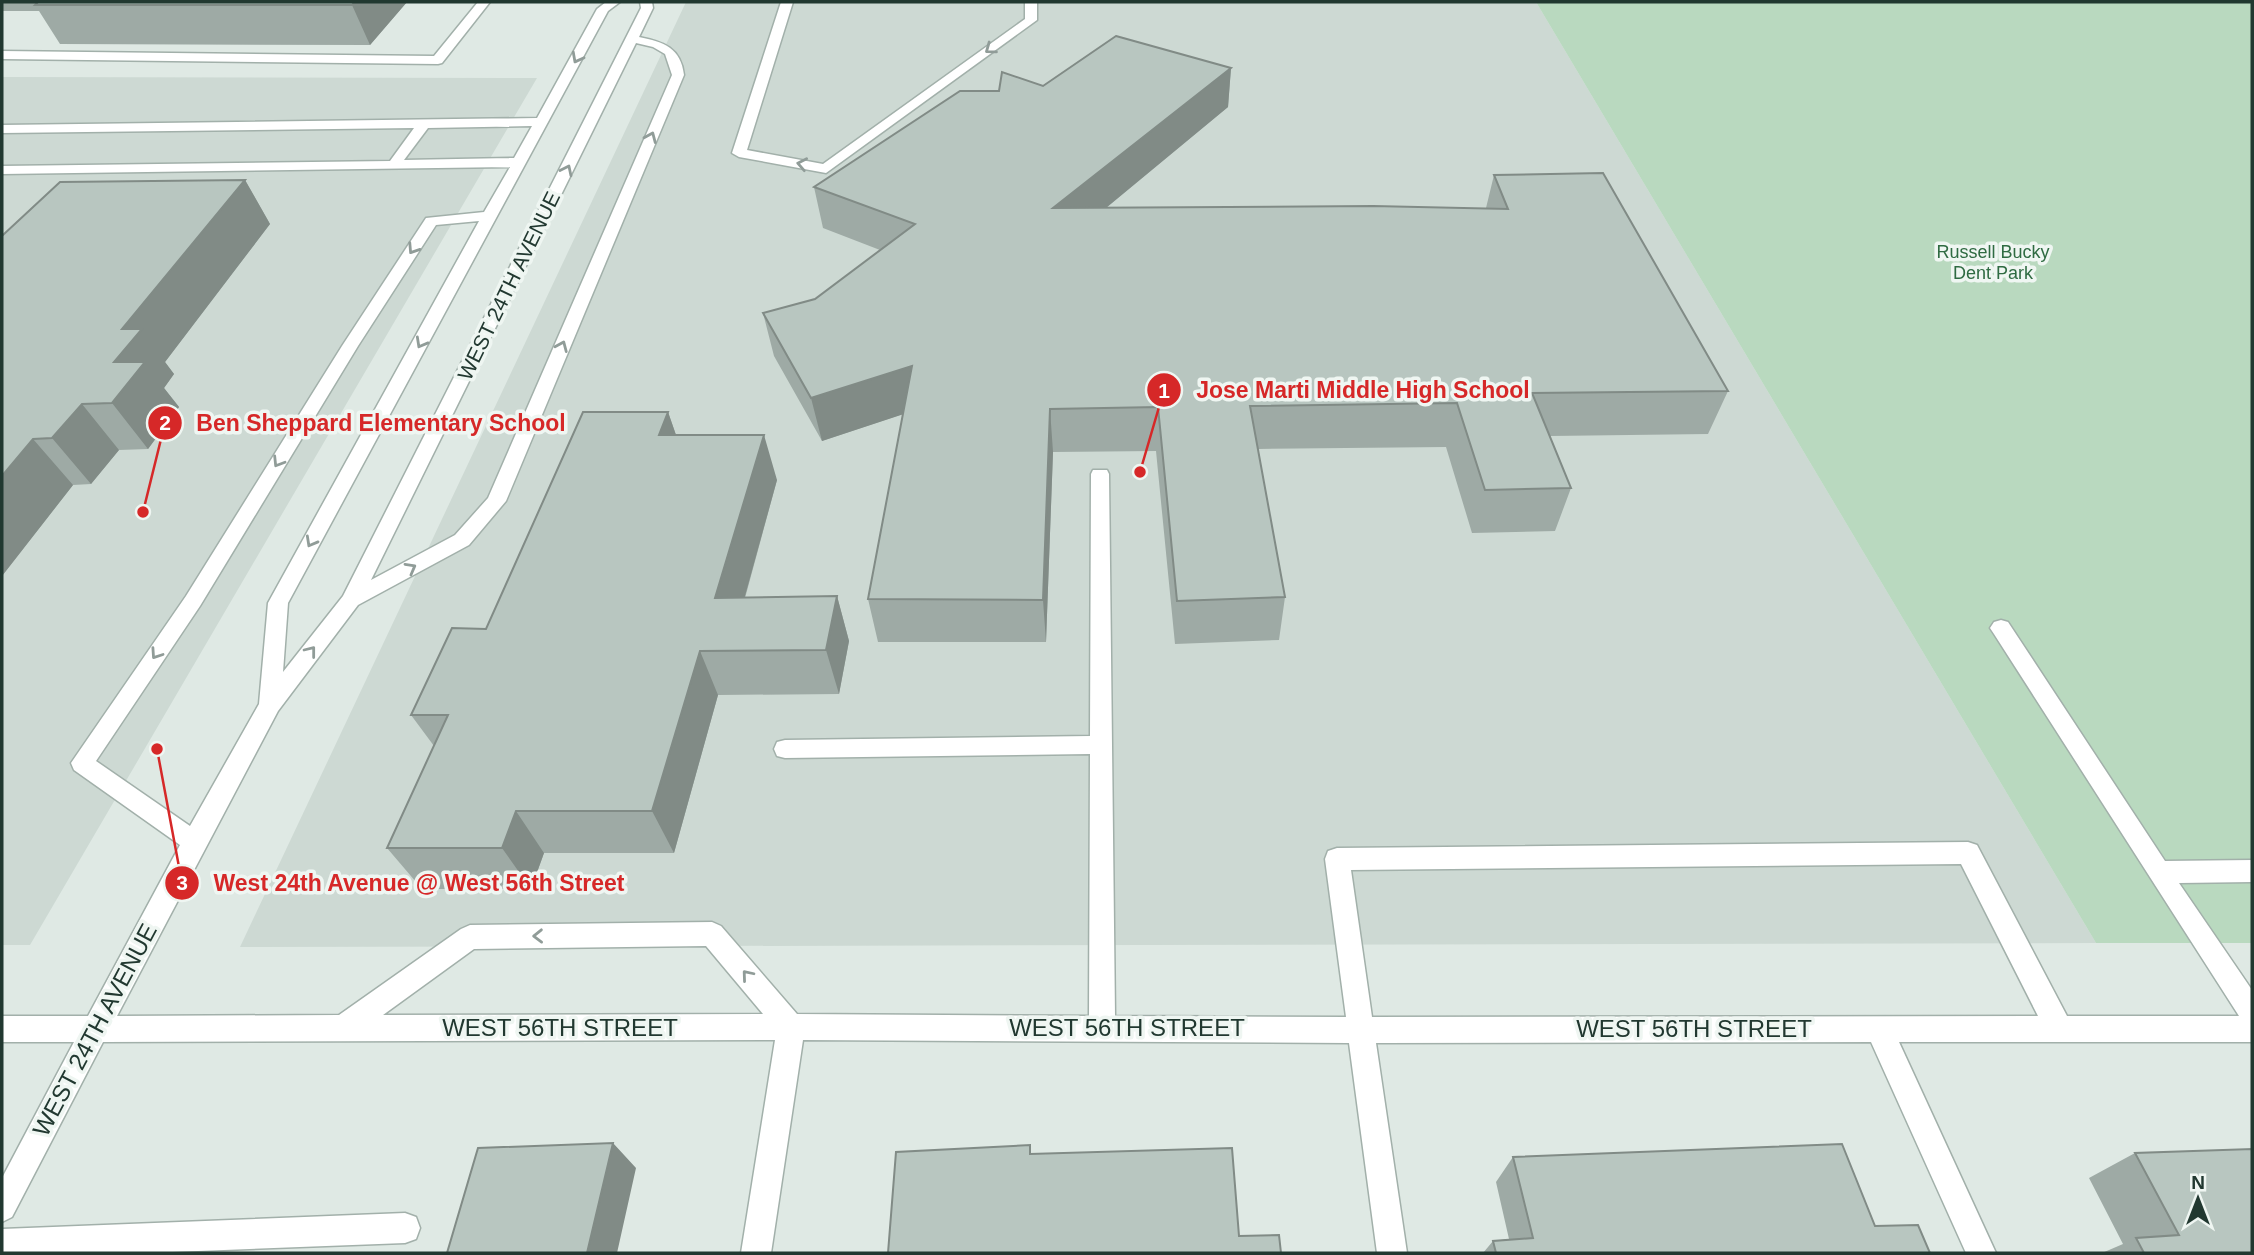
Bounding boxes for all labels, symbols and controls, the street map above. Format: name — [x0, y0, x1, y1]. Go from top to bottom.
one-way arrow — [986, 41, 998, 54]
one-way arrow — [572, 50, 585, 63]
one-way arrow — [643, 132, 657, 144]
one-way arrow — [796, 158, 808, 173]
one-way arrow — [558, 164, 572, 177]
street label: WEST 24TH AVENUE — [453, 188, 564, 384]
one-way arrow — [409, 241, 422, 254]
park label: Russell Bucky Dent Park — [1936, 242, 2050, 283]
one-way arrow — [416, 336, 429, 348]
one-way arrow — [553, 341, 567, 353]
callout: Jose Marti Middle High School — [1147, 368, 1543, 412]
text: Jose Marti Middle High School — [1196, 377, 1530, 403]
text: 1 — [1158, 379, 1170, 402]
callout: Ben Sheppard Elementary School — [147, 401, 579, 445]
text: Ben Sheppard Elementary School — [196, 410, 566, 436]
text: 2 — [159, 411, 171, 434]
one-way arrow — [274, 454, 287, 467]
one-way arrow — [306, 535, 319, 548]
one-way arrow — [404, 563, 416, 577]
one-way arrow — [152, 646, 164, 659]
one-way arrow — [303, 646, 316, 659]
callout: West 24th Avenue @ West 56th Street — [164, 861, 639, 905]
text: West 24th Avenue @ West 56th Street — [214, 870, 625, 896]
text: 3 — [176, 871, 188, 894]
street label: WEST 24TH AVENUE — [27, 919, 162, 1141]
one-way arrow — [532, 929, 543, 944]
one-way arrow — [743, 970, 755, 983]
street label: WEST 56TH STREET — [442, 1014, 678, 1041]
street label: WEST 56TH STREET — [1009, 1014, 1245, 1041]
street label: WEST 56TH STREET — [1576, 1015, 1812, 1042]
north arrow — [2163, 1164, 2233, 1234]
text: N — [2191, 1172, 2205, 1193]

